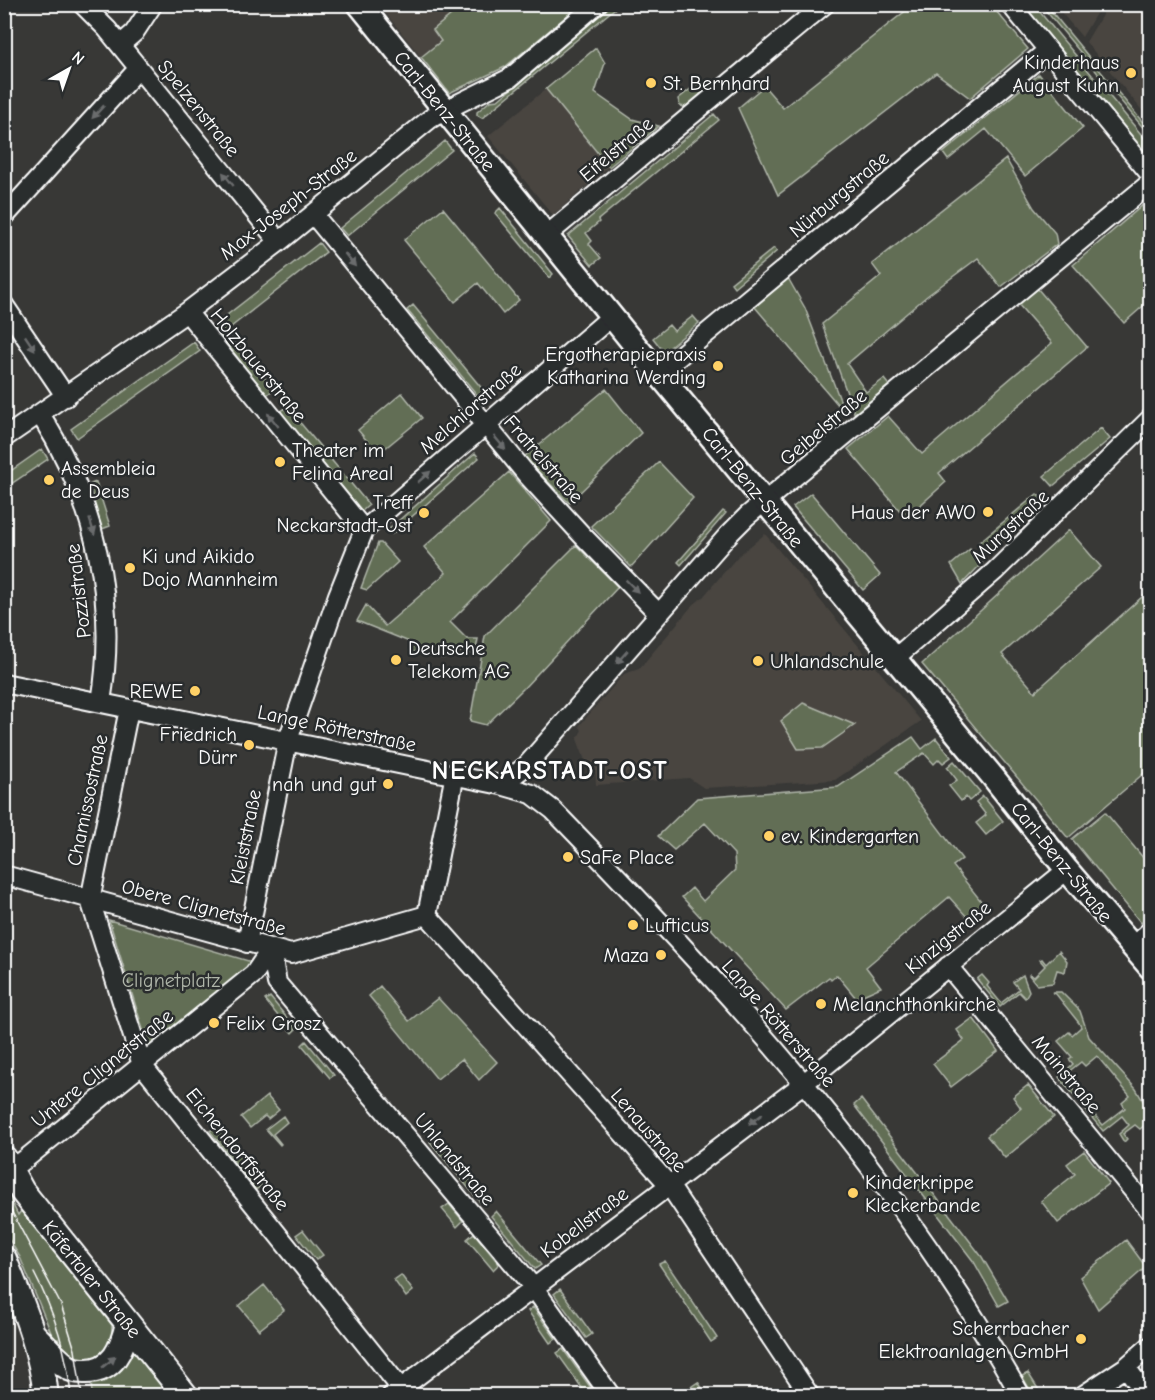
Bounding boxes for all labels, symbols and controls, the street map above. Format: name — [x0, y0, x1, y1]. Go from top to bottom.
north arrow — [39, 39, 99, 99]
street label: Carl-Benz-Straße — [389, 46, 500, 176]
text: N — [68, 48, 88, 69]
place label: Kinderhaus August Kuhn — [1012, 51, 1119, 97]
street label: Spelzenstraße — [153, 55, 245, 161]
marker: Kinderhaus August Kuhn — [1124, 66, 1138, 80]
place label: St. Bernhard — [663, 72, 770, 95]
marker: St. Bernhard — [644, 76, 658, 90]
one-way arrow — [91, 104, 105, 119]
street label: Eifelstraße — [575, 112, 658, 187]
street label: Max-Joseph-Straße — [215, 144, 361, 265]
street label: Nürburgstraße — [785, 146, 894, 243]
one-way arrow — [222, 172, 235, 187]
one-way arrow — [343, 252, 356, 268]
street label: Holzbauerstraße — [206, 304, 312, 427]
one-way arrow — [24, 335, 35, 351]
place label: Ergotherapiepraxis Katharina Werding — [545, 343, 706, 389]
street label: Melchiorstraße — [415, 358, 526, 459]
marker: Ergotherapiepraxis Katharina Werding — [711, 359, 725, 373]
street label: Geibelstraße — [775, 384, 871, 470]
street label: Fratrelstraße — [499, 410, 588, 508]
one-way arrow — [267, 412, 280, 428]
street label: Carl-Benz-Straße — [697, 422, 808, 552]
one-way arrow — [493, 435, 506, 450]
place label: Theater im Felina Areal — [292, 439, 393, 485]
marker: Theater im Felina Areal — [273, 455, 287, 469]
place label: Assembleia de Deus — [61, 457, 156, 503]
one-way arrow — [416, 471, 431, 484]
marker: Assembleia de Deus — [42, 473, 56, 487]
street label: Murgstraße — [967, 485, 1054, 568]
place label: Treff Neckarstadt-Ost — [277, 491, 413, 537]
place label: Haus der AWO — [851, 501, 976, 524]
marker: Haus der AWO — [981, 505, 995, 519]
marker: Treff Neckarstadt-Ost — [417, 506, 431, 520]
one-way arrow — [88, 518, 97, 536]
street label: Pozzistraße — [61, 543, 96, 639]
place label: Ki und Aikido Dojo Mannheim — [142, 545, 278, 591]
marker: Ki und Aikido Dojo Mannheim — [123, 561, 137, 575]
one-way arrow — [625, 579, 639, 593]
place label: Deutsche Telekom AG — [408, 637, 510, 683]
one-way arrow — [615, 649, 628, 664]
place label: Uhlandschule — [770, 650, 884, 673]
marker: Deutsche Telekom AG — [389, 653, 403, 667]
marker: Uhlandschule — [751, 654, 765, 668]
place label: REWE — [130, 680, 183, 703]
marker: REWE — [188, 684, 202, 698]
street label: Lange Rötterstraße — [255, 700, 418, 757]
place label: Friedrich Dürr — [160, 723, 237, 769]
street label: Chamissostraße — [62, 732, 113, 868]
marker: Friedrich Dürr — [242, 738, 256, 752]
district label: NECKARSTADT-OST — [432, 756, 668, 786]
place label: nah und gut — [272, 773, 377, 796]
marker: nah und gut — [381, 777, 395, 791]
street label: Kleiststraße — [225, 787, 266, 887]
street label: Carl-Benz-Straße — [1006, 797, 1117, 927]
place label: ev. Kindergarten — [781, 825, 919, 848]
marker: ev. Kindergarten — [762, 829, 776, 843]
place label: SaFe Place — [580, 846, 674, 869]
marker: SaFe Place — [561, 850, 575, 864]
street label: Obere Clignetstraße — [119, 875, 288, 940]
street label: Kinzigstraße — [901, 896, 996, 979]
place label: Lufticus — [645, 914, 709, 937]
marker: Lufticus — [626, 918, 640, 932]
place label: Maza — [603, 944, 649, 967]
marker: Maza — [654, 948, 668, 962]
street label: Lange Rötterstraße — [717, 955, 840, 1092]
park label: Clignetplatz — [122, 969, 220, 992]
place label: Melanchthonkirche — [833, 993, 996, 1016]
marker: Melanchthonkirche — [814, 997, 828, 1011]
street label: Untere Clignetstraße — [27, 1004, 178, 1133]
place label: Felix Grosz — [226, 1012, 321, 1035]
marker: Felix Grosz — [207, 1016, 221, 1030]
street label: Mainstraße — [1027, 1030, 1106, 1118]
street label: Eichendorffstraße — [181, 1083, 294, 1215]
street label: Lenaustraße — [606, 1084, 691, 1177]
street label: Uhlandstraße — [409, 1109, 500, 1210]
one-way arrow — [749, 1113, 764, 1125]
place label: Kinderkrippe Kleckerbande — [865, 1171, 980, 1217]
street label: Kobellstraße — [536, 1182, 633, 1263]
marker: Kinderkrippe Kleckerbande — [846, 1186, 860, 1200]
street label: Käfertaler Straße — [37, 1216, 146, 1343]
place label: Scherrbacher Elektroanlagen GmbH — [879, 1317, 1069, 1363]
marker: Scherrbacher Elektroanlagen GmbH — [1074, 1332, 1088, 1346]
one-way arrow — [101, 1356, 116, 1368]

